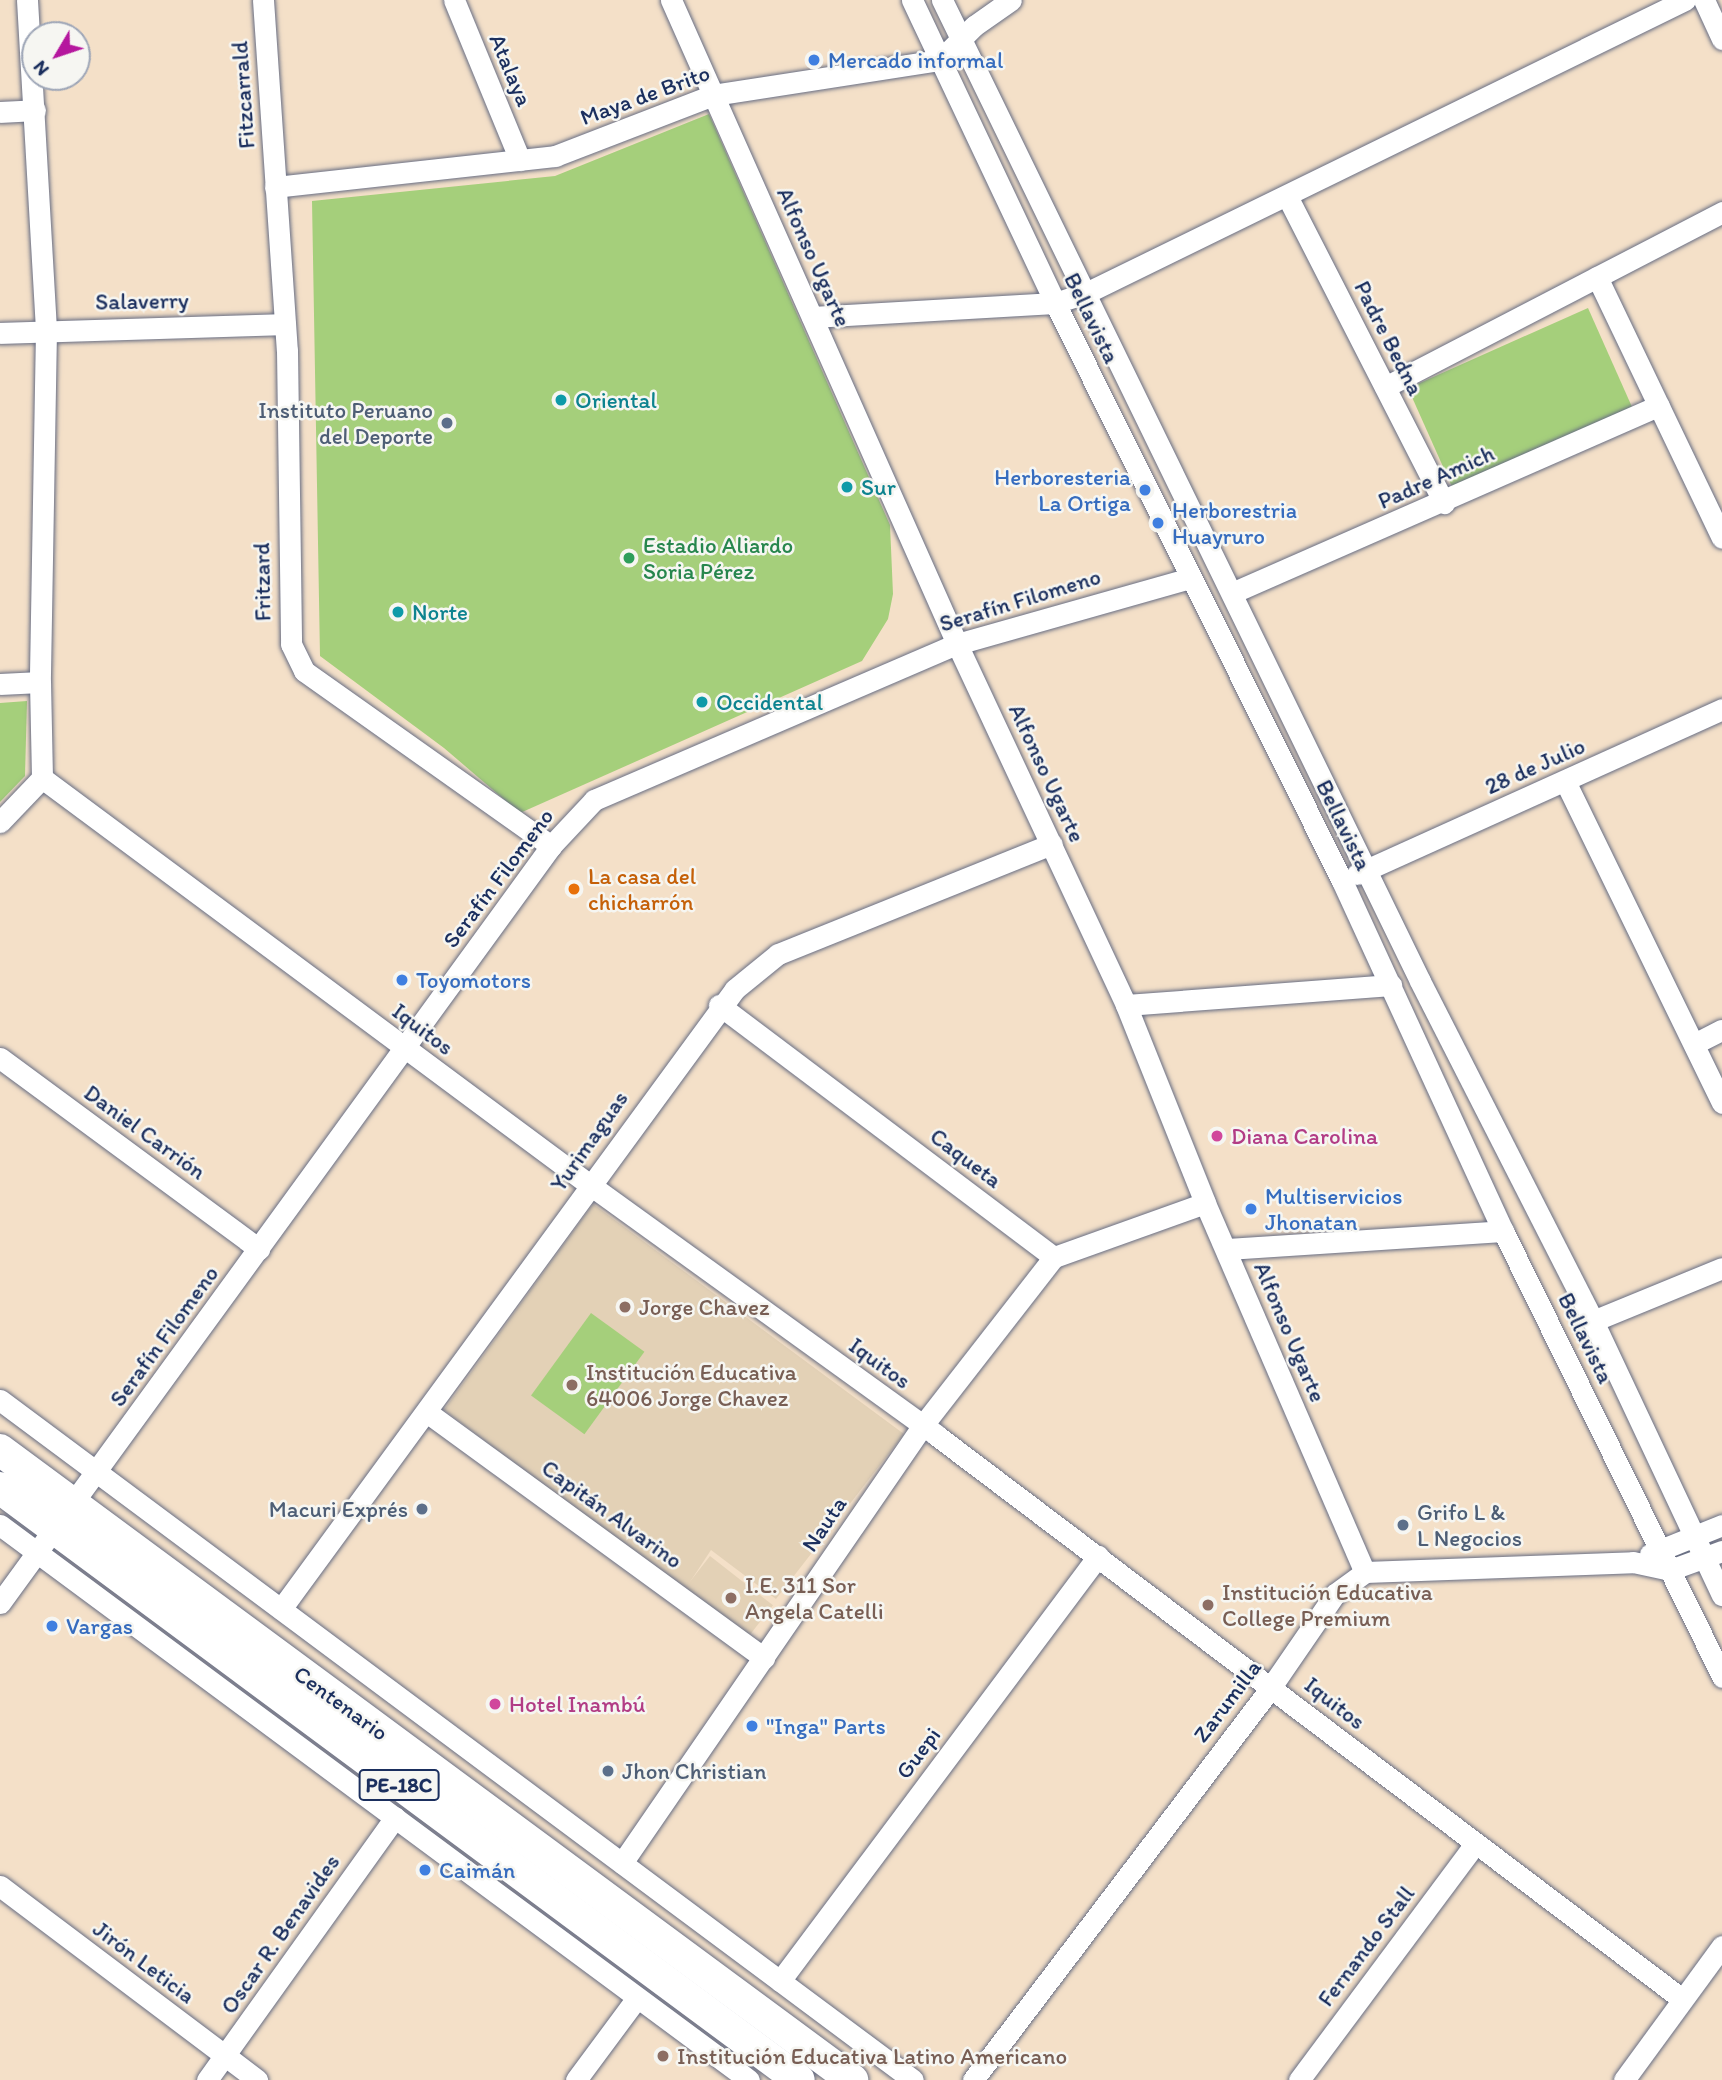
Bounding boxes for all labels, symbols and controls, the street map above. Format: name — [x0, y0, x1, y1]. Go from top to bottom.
north arrow — [21, 21, 91, 91]
street label: Atalaya — [483, 30, 539, 110]
street label: Fitzcarrald — [225, 40, 261, 150]
place label: Mercado informal — [828, 46, 1003, 74]
marker: Mercado informal — [806, 52, 822, 68]
text: N — [28, 56, 54, 80]
street label: Maya de Brito — [576, 59, 714, 131]
street label: Alfonso Ugarte — [771, 183, 857, 331]
street label: Bellavista — [1058, 268, 1126, 368]
street label: Padre Bedna — [1349, 277, 1429, 399]
street label: Salaverry — [95, 286, 189, 316]
place label: Oriental — [575, 386, 657, 414]
marker: Oriental — [553, 392, 569, 408]
place label: Instituto Peruano del Deporte — [259, 396, 433, 450]
marker: Instituto Peruano del Deporte — [439, 415, 455, 431]
street label: Padre Amich — [1374, 439, 1498, 515]
place label: Herboresteria La Ortiga — [994, 463, 1131, 517]
place label: Sur — [861, 473, 896, 501]
marker: Sur — [839, 479, 855, 495]
marker: Herboresteria La Ortiga — [1137, 482, 1153, 498]
place label: Herborestria Huayruro — [1172, 496, 1297, 550]
marker: Herborestria Huayruro — [1150, 515, 1166, 531]
place label: Estadio Aliardo Soria Pérez — [643, 531, 793, 585]
street label: Fritzard — [248, 542, 276, 622]
marker: Estadio Aliardo Soria Pérez — [621, 550, 637, 566]
street label: Serafín Filomeno — [936, 562, 1104, 638]
place label: Norte — [412, 598, 468, 626]
marker: Norte — [390, 604, 406, 620]
place label: Occidental — [716, 688, 823, 716]
marker: Occidental — [694, 694, 710, 710]
street label: Alfonso Ugarte — [1003, 700, 1091, 846]
street label: 28 de Julio — [1481, 732, 1589, 800]
street label: Bellavista — [1310, 775, 1378, 875]
street label: Serafín Filomeno — [437, 803, 559, 953]
place label: La casa del chicharrón — [588, 862, 696, 916]
marker: La casa del chicharrón — [566, 881, 582, 897]
place label: Toyomotors — [416, 966, 531, 994]
marker: Toyomotors — [394, 972, 410, 988]
street label: Iquitos — [387, 997, 459, 1061]
street label: Daniel Carrión — [79, 1078, 211, 1186]
street label: Yurimaguas — [544, 1085, 634, 1197]
street label: Caqueta — [925, 1122, 1007, 1194]
place label: Diana Carolina — [1231, 1122, 1378, 1150]
marker: Diana Carolina — [1209, 1128, 1225, 1144]
place label: Multiservicios Jhonatan — [1265, 1182, 1402, 1236]
marker: Multiservicios Jhonatan — [1243, 1201, 1259, 1217]
street label: Alfonso Ugarte — [1248, 1258, 1332, 1406]
street label: Serafín Filomeno — [104, 1260, 224, 1412]
street label: Bellavista — [1552, 1288, 1620, 1388]
place label: Jorge Chavez — [639, 1293, 770, 1321]
marker: Jorge Chavez — [617, 1299, 633, 1315]
street label: Iquitos — [844, 1331, 916, 1395]
place label: Institución Educativa 64006 Jorge Chavez — [586, 1358, 797, 1412]
marker: Institución Educativa 64006 Jorge Chavez — [564, 1377, 580, 1393]
street label: Capitán Alvarino — [536, 1454, 688, 1574]
street label: Nauta — [796, 1491, 852, 1557]
place label: Macuri Exprés — [269, 1495, 408, 1523]
place label: Grifo L & L Negocios — [1417, 1498, 1522, 1552]
marker: Macuri Exprés — [414, 1501, 430, 1517]
marker: Grifo L & L Negocios — [1395, 1517, 1411, 1533]
place label: I.E. 311 Sor Angela Catelli — [745, 1571, 883, 1625]
place label: Institución Educativa College Premium — [1222, 1578, 1433, 1632]
marker: I.E. 311 Sor Angela Catelli — [723, 1590, 739, 1606]
marker: Institución Educativa College Premium — [1200, 1597, 1216, 1613]
place label: Vargas — [66, 1612, 133, 1640]
marker: Vargas — [44, 1618, 60, 1634]
street label: Zarumilla — [1187, 1654, 1267, 1748]
street label: Centenario — [288, 1660, 394, 1746]
street label: Iquitos — [1299, 1671, 1371, 1735]
place label: Hotel Inambú — [509, 1690, 645, 1718]
marker: Hotel Inambú — [487, 1696, 503, 1712]
place label: "Inga" Parts — [766, 1712, 886, 1740]
marker: "Inga" Parts — [744, 1718, 760, 1734]
street label: Guepi — [890, 1722, 946, 1784]
place label: Jhon Christian — [622, 1757, 766, 1785]
marker: Jhon Christian — [600, 1763, 616, 1779]
road number: PE-18C — [357, 1768, 441, 1802]
street label: Oscar R. Benavides — [215, 1849, 345, 2019]
place label: Caimán — [439, 1856, 515, 1884]
marker: Caimán — [417, 1862, 433, 1878]
street label: Fernando Stall — [1312, 1880, 1420, 2012]
street label: Jirón Leticia — [87, 1915, 201, 2009]
place label: Institución Educativa Latino Americano — [677, 2042, 1067, 2070]
marker: Institución Educativa Latino Americano — [655, 2048, 671, 2064]

